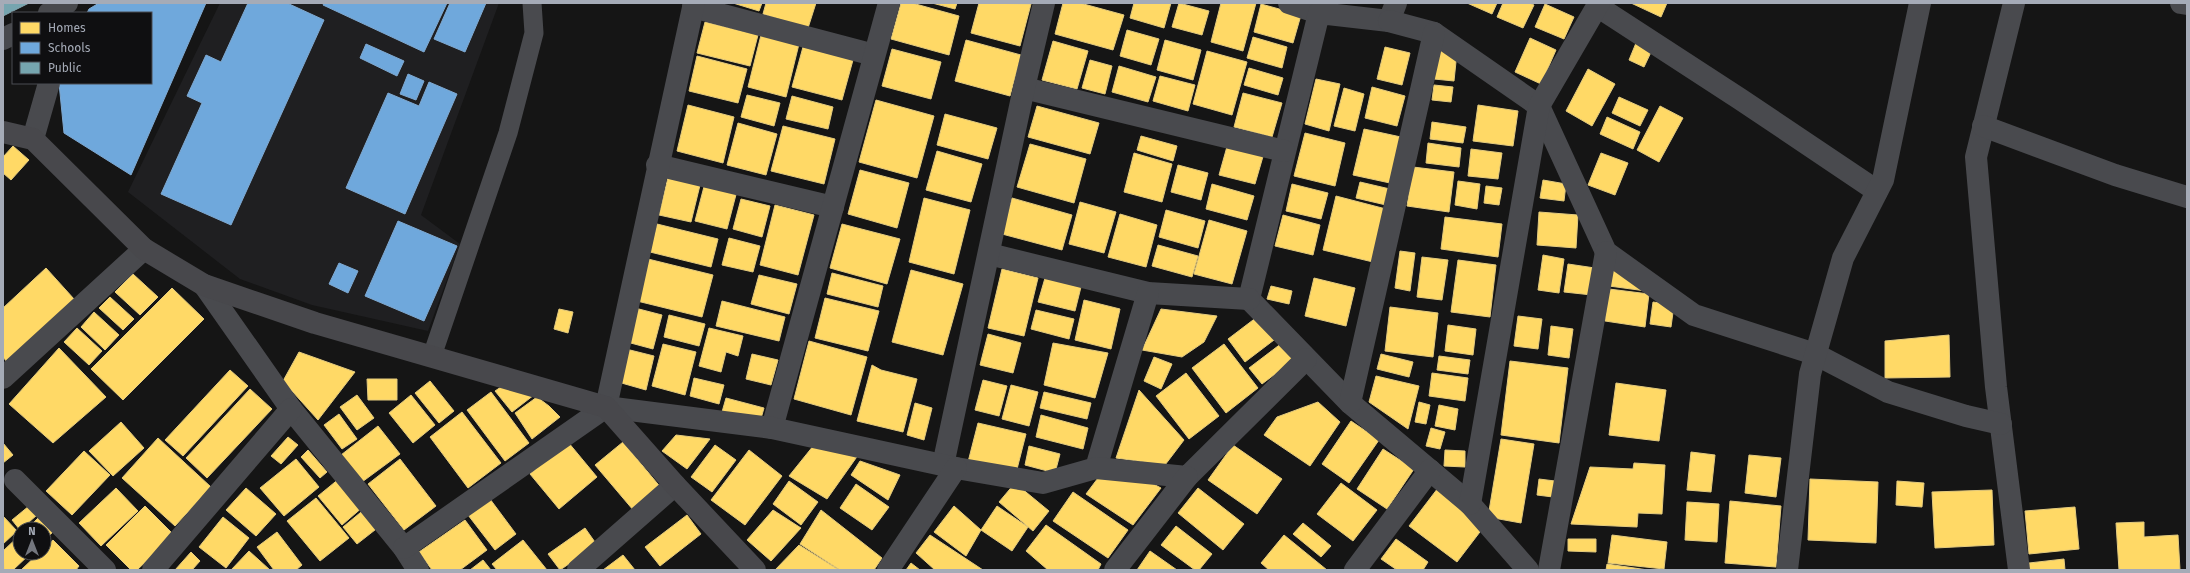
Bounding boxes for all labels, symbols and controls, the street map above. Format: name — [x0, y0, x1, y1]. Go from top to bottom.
legend — [12, 12, 152, 84]
text: Homes — [48, 21, 86, 35]
text: Schools — [48, 41, 91, 55]
text: Public — [48, 61, 82, 75]
north arrow — [12, 521, 52, 561]
text: N — [28, 525, 36, 538]

